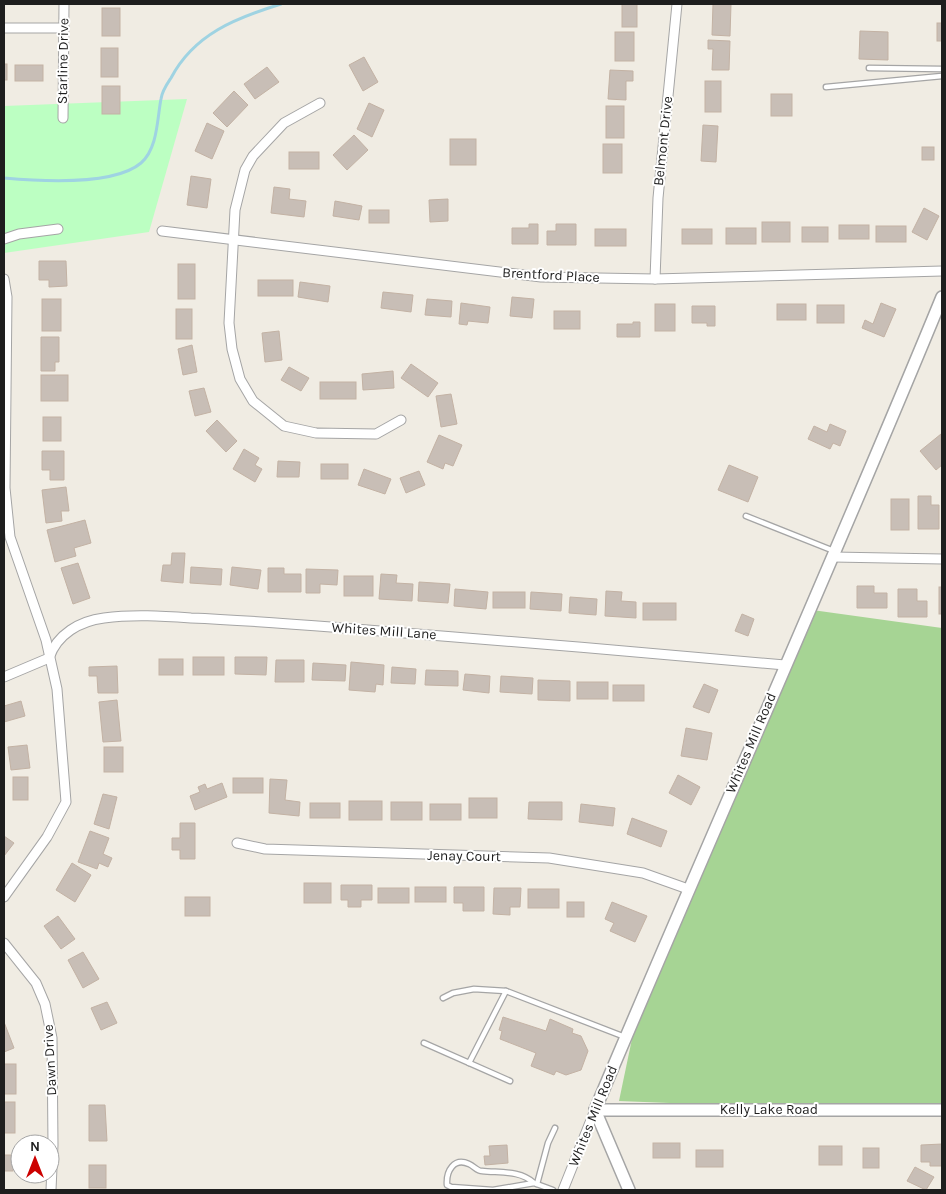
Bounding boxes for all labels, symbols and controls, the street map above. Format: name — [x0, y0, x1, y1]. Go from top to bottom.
street label: Starline Drive — [54, 18, 72, 104]
street label: Belmont Drive — [650, 95, 676, 187]
street label: Brentford Place — [502, 264, 600, 286]
street label: Whites Mill Lane — [331, 619, 437, 643]
street label: Whites Mill Road — [722, 690, 780, 796]
street label: Jenay Court — [427, 847, 501, 865]
street label: Dawn Drive — [40, 1024, 60, 1096]
street label: Whites Mill Road — [565, 1063, 621, 1169]
street label: Kelly Lake Road — [720, 1101, 818, 1118]
north arrow — [10, 1134, 60, 1184]
text: N — [30, 1138, 40, 1155]

